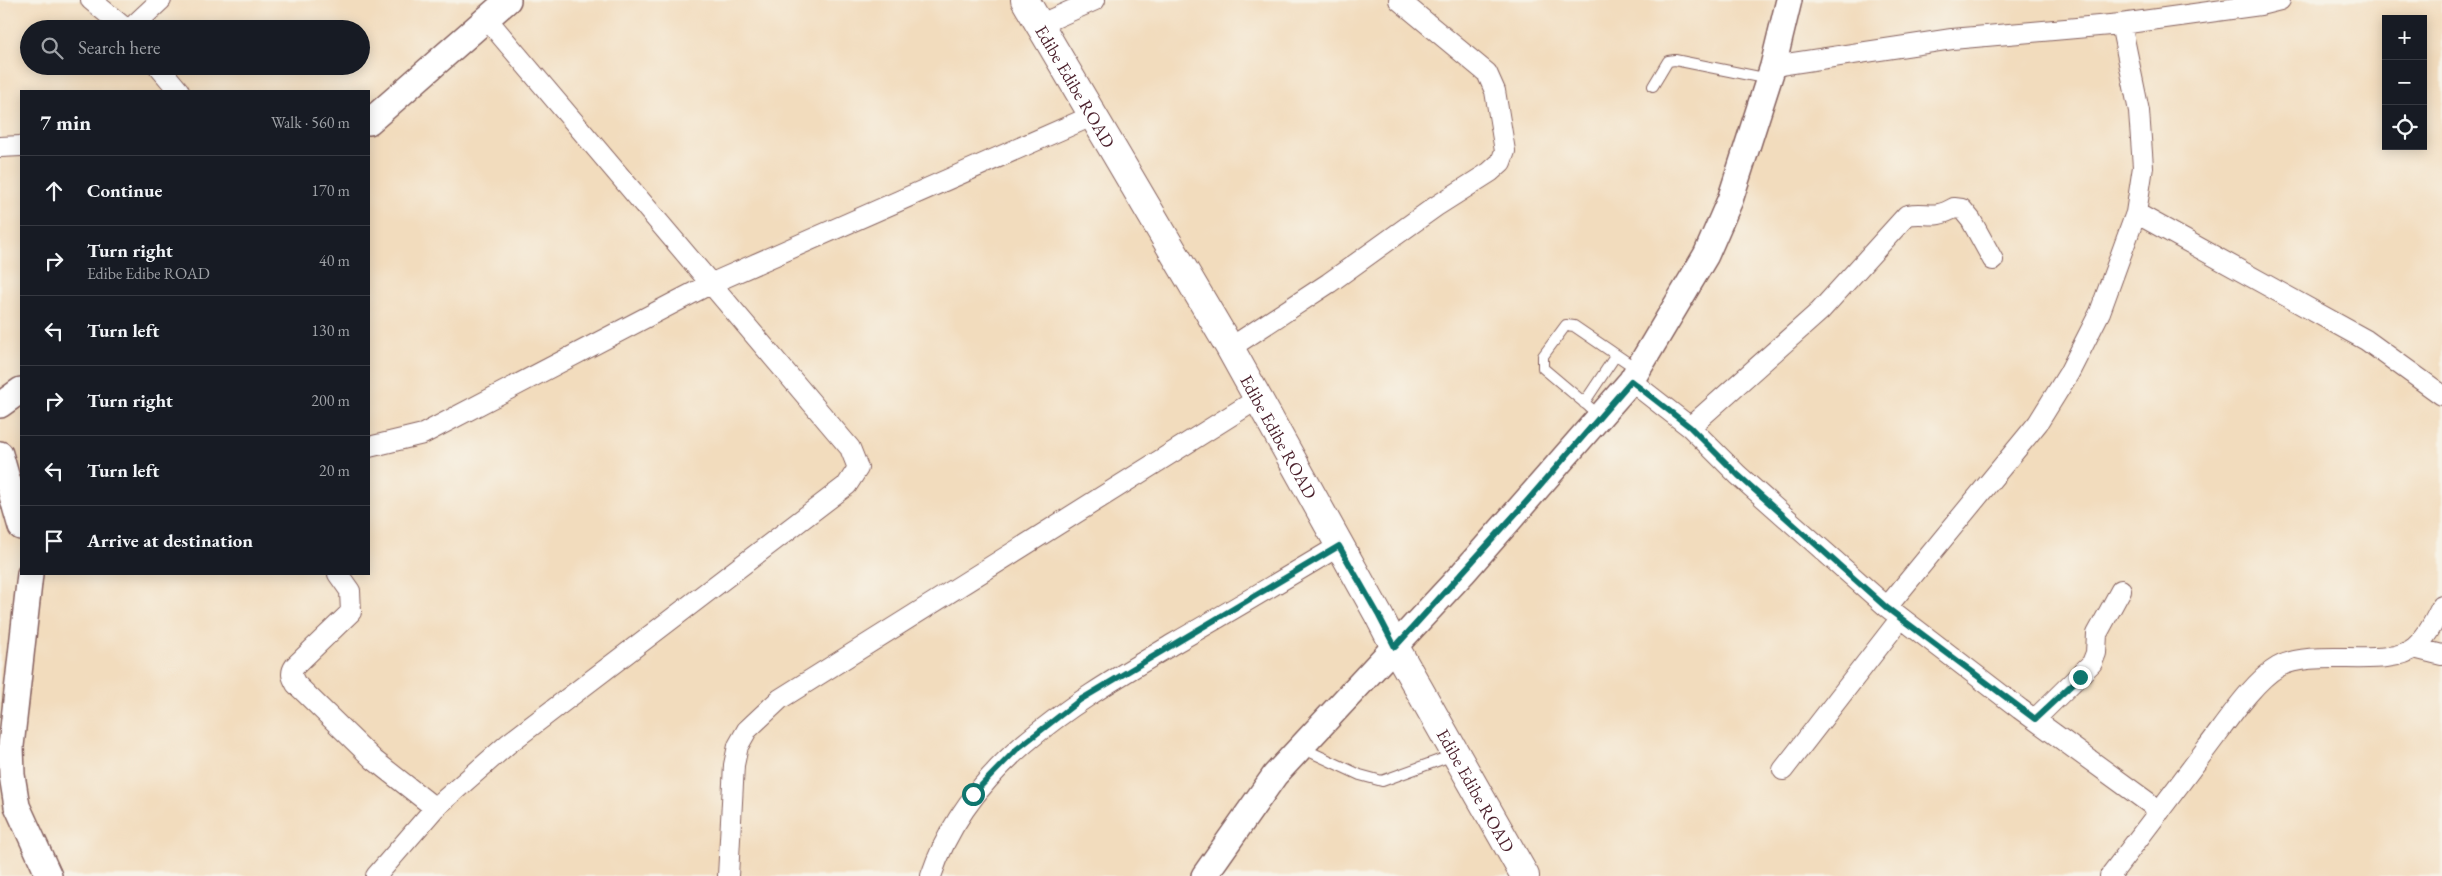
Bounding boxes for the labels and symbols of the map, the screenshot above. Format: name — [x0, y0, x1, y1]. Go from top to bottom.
street label: Edibe Edibe ROAD — [1031, 21, 1121, 152]
street label: Edibe Edibe ROAD — [1235, 370, 1323, 502]
route end — [2069, 666, 2092, 689]
street label: Edibe Edibe ROAD — [1432, 724, 1520, 856]
route start — [962, 783, 985, 806]

